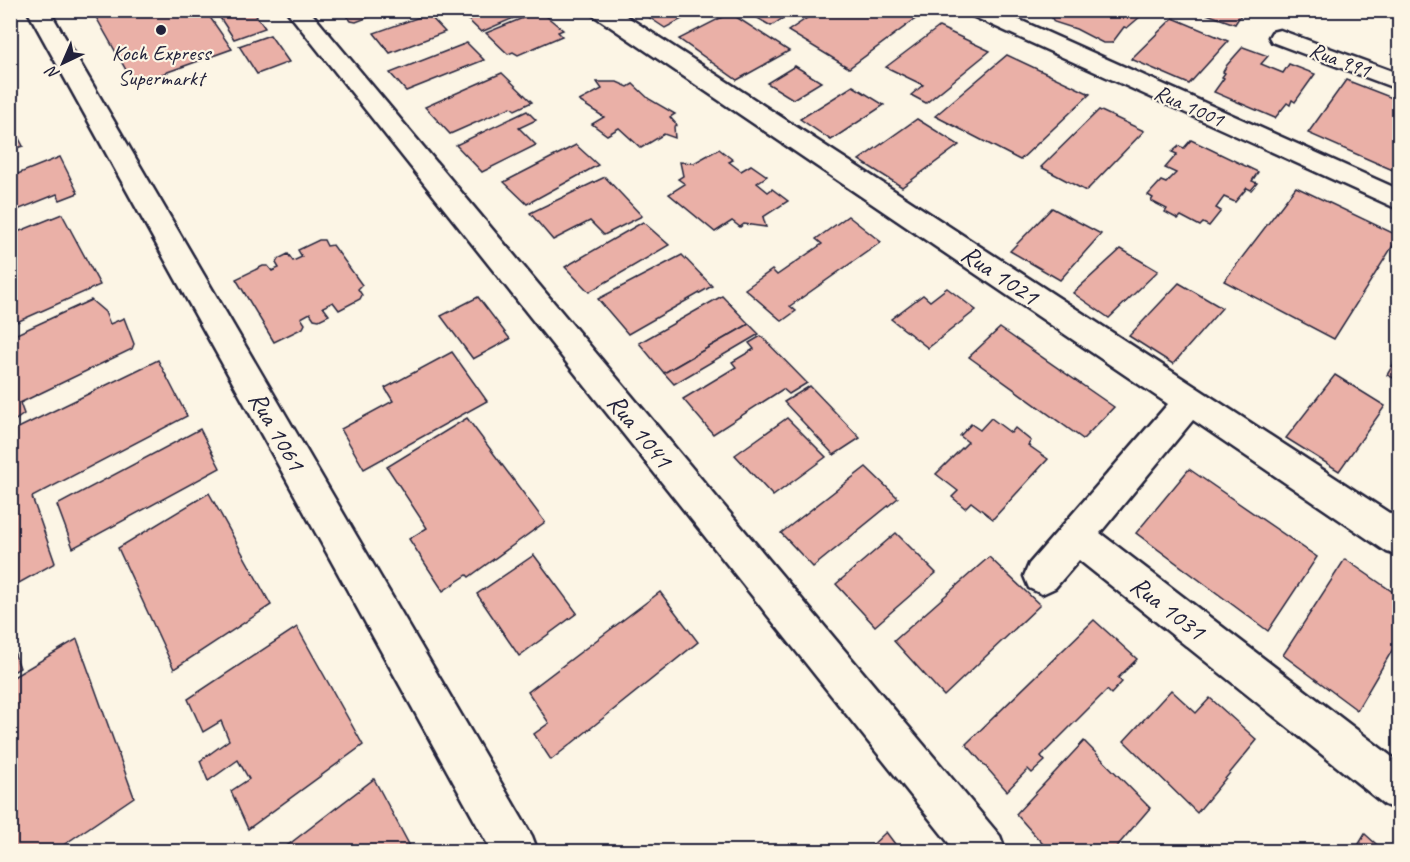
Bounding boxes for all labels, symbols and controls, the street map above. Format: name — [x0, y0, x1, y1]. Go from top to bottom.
marker: Koch Express Supermarkt — [154, 23, 168, 37]
north arrow — [33, 33, 93, 93]
street label: Rua 991 — [1306, 36, 1376, 85]
place label: Koch Express Supermarkt — [112, 39, 213, 92]
text: N — [41, 60, 64, 84]
street label: Rua 1001 — [1150, 78, 1229, 134]
street label: Rua 1021 — [955, 237, 1046, 314]
street label: Rua 1061 — [241, 385, 314, 478]
street label: Rua 1041 — [600, 387, 681, 476]
street label: Rua 1031 — [1124, 568, 1213, 648]

